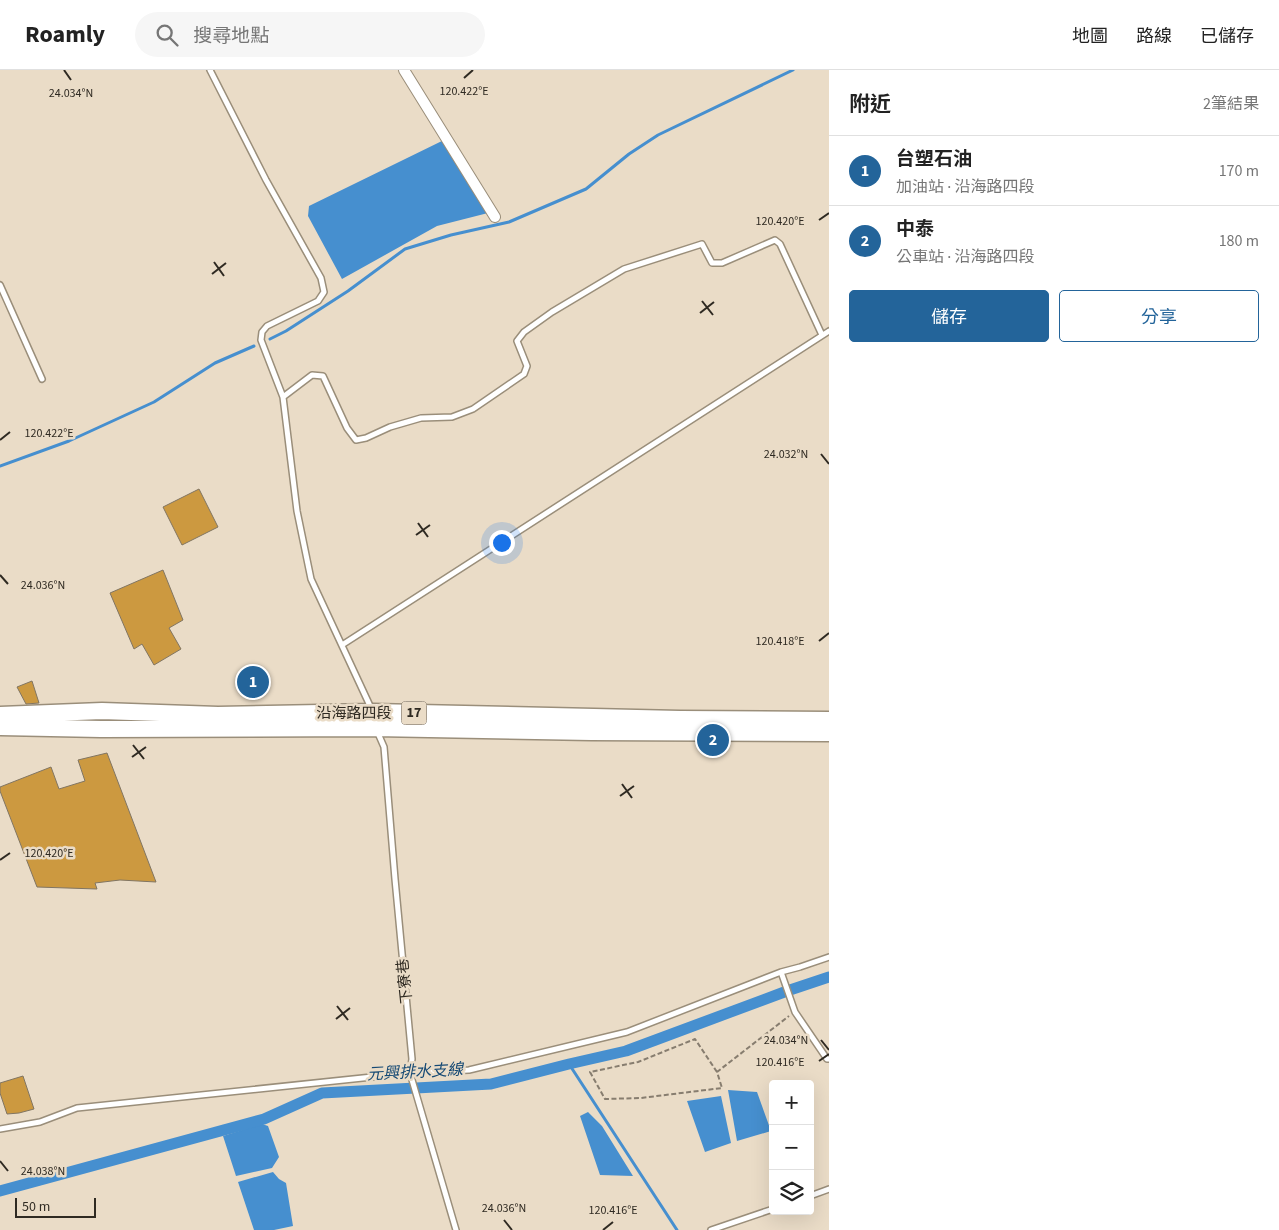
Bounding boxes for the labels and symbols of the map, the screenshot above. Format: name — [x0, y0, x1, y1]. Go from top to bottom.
text: 120.422°E — [439, 83, 489, 100]
text: 24.034°N — [49, 85, 93, 102]
text: 120.420°E — [755, 213, 805, 230]
text: 120.422°E — [24, 425, 74, 442]
text: 24.032°N — [764, 446, 808, 463]
your location — [489, 530, 515, 556]
text: 24.036°N — [21, 577, 65, 594]
text: 120.418°E — [755, 633, 805, 650]
pin: 1 — [237, 663, 269, 701]
road number: 17 — [402, 702, 426, 724]
street label: 沿海路四段 — [316, 703, 392, 724]
pin: 2 — [697, 721, 729, 759]
text: 120.420°E — [24, 845, 74, 862]
street label: 下寮巷 — [392, 958, 418, 1004]
text: 24.034°N — [764, 1032, 808, 1049]
text: 120.416°E — [755, 1054, 805, 1071]
water label: 元興排水支線 — [366, 1058, 465, 1085]
text: 24.038°N — [21, 1163, 65, 1180]
scale bar — [15, 1195, 96, 1218]
text: 24.036°N — [482, 1200, 526, 1217]
text: 120.416°E — [588, 1202, 638, 1219]

